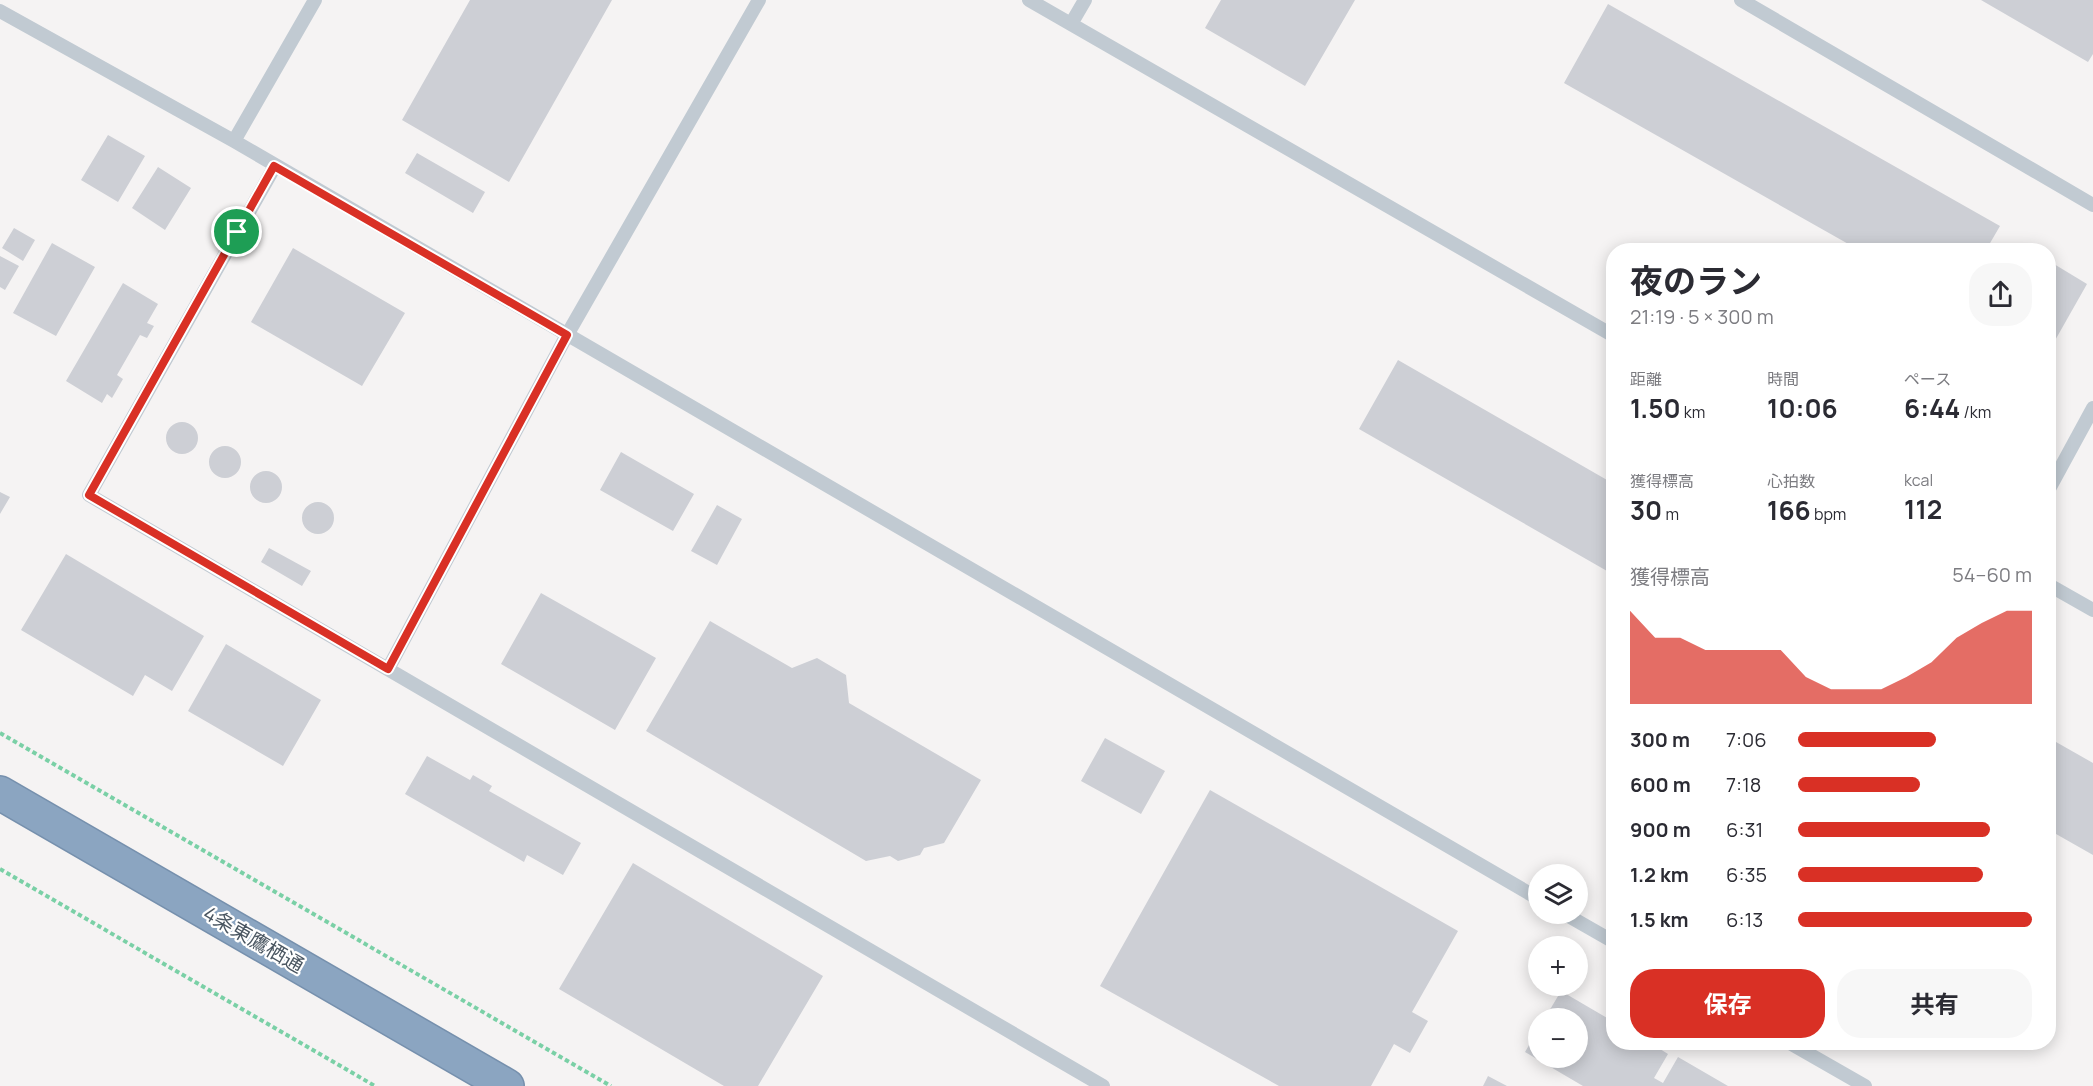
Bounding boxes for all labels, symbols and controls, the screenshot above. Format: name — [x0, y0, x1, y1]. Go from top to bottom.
pin — [211, 206, 262, 257]
icon: arrive — [220, 215, 253, 248]
text: 夜のラン — [1630, 258, 1762, 303]
button: share — [1969, 263, 2032, 326]
text: 21:19 · 5 × 300 m — [1630, 303, 1774, 330]
text: 距離 — [1630, 368, 1662, 390]
text: 時間 — [1767, 368, 1799, 390]
text: ペース — [1904, 368, 1951, 390]
text: 1.50 — [1630, 390, 1681, 426]
text: 10:06 — [1767, 390, 1838, 426]
text: 6:44 — [1904, 390, 1960, 426]
text: km — [1681, 401, 1705, 423]
text: /km — [1960, 401, 1991, 423]
text: kcal — [1904, 469, 1933, 491]
text: 獲得標高 — [1630, 470, 1694, 492]
text: 心拍数 — [1767, 470, 1815, 492]
text: 112 — [1904, 491, 1942, 527]
text: 30 — [1630, 492, 1662, 528]
text: 166 — [1767, 492, 1811, 528]
text: m — [1662, 503, 1679, 525]
text: bpm — [1811, 503, 1846, 525]
text: 54–60 m — [1952, 561, 2032, 588]
text: 獲得標高 — [1630, 563, 1710, 590]
text: 300 m — [1630, 726, 1690, 753]
text: 7:06 — [1726, 726, 1767, 753]
text: 600 m — [1630, 771, 1691, 798]
text: 7:18 — [1726, 771, 1761, 798]
text: 900 m — [1630, 816, 1691, 843]
text: 6:31 — [1726, 816, 1763, 843]
text: 1.2 km — [1630, 861, 1689, 888]
text: 6:35 — [1726, 861, 1767, 888]
map controls — [1528, 864, 1588, 1068]
button: layers — [1528, 864, 1588, 924]
street label: 4条東鷹栖通 — [199, 899, 309, 979]
text: 1.5 km — [1630, 906, 1689, 933]
text: 6:13 — [1726, 906, 1763, 933]
button: + — [1528, 936, 1588, 996]
button: 保存 — [1630, 969, 1825, 1038]
button: 共有 — [1837, 969, 2032, 1038]
button: − — [1528, 1008, 1588, 1068]

